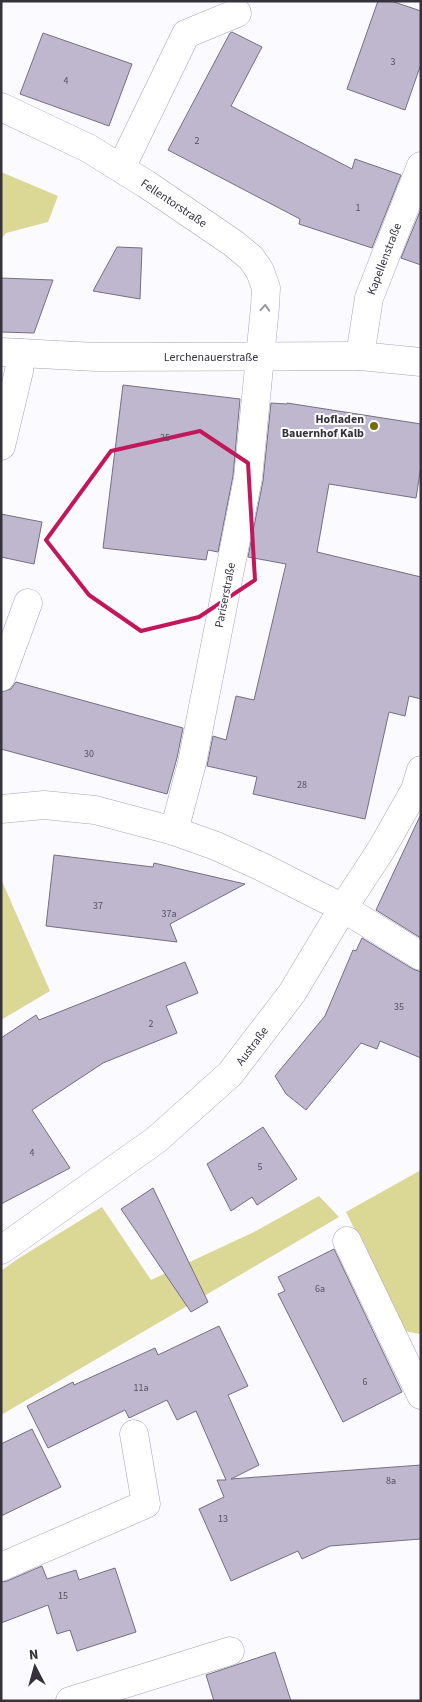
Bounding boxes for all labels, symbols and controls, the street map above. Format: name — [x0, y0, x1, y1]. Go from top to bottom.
house number: 3 — [391, 55, 396, 69]
house number: 4 — [64, 74, 69, 88]
house number: 2 — [195, 134, 200, 148]
street label: Fellentorstraße — [137, 175, 210, 232]
house number: 1 — [356, 201, 361, 215]
street label: Kapellenstraße — [363, 221, 406, 298]
one-way arrow — [259, 304, 270, 312]
street label: Lerchenauerstraße — [164, 349, 258, 366]
place label: Hofladen Bauernhof Kalb — [282, 411, 364, 442]
marker: Hofladen Bauernhof Kalb — [368, 420, 380, 432]
house number: 35 — [160, 431, 170, 445]
street label: Pariserstraße — [211, 561, 240, 629]
house number: 30 — [84, 747, 94, 761]
house number: 28 — [297, 778, 307, 792]
house number: 37 — [93, 899, 103, 913]
house number: 37a — [162, 907, 176, 921]
house number: 35 — [394, 1000, 404, 1014]
house number: 2 — [149, 1017, 154, 1031]
street label: Austraße — [232, 1023, 273, 1069]
house number: 4 — [30, 1146, 35, 1160]
house number: 5 — [258, 1160, 263, 1174]
house number: 6a — [315, 1282, 325, 1296]
house number: 6 — [363, 1375, 368, 1389]
house number: 11a — [134, 1381, 148, 1395]
house number: 8a — [386, 1474, 396, 1488]
house number: 13 — [218, 1512, 228, 1526]
house number: 15 — [58, 1589, 68, 1603]
north arrow — [10, 1642, 60, 1692]
text: N — [28, 1645, 39, 1665]

